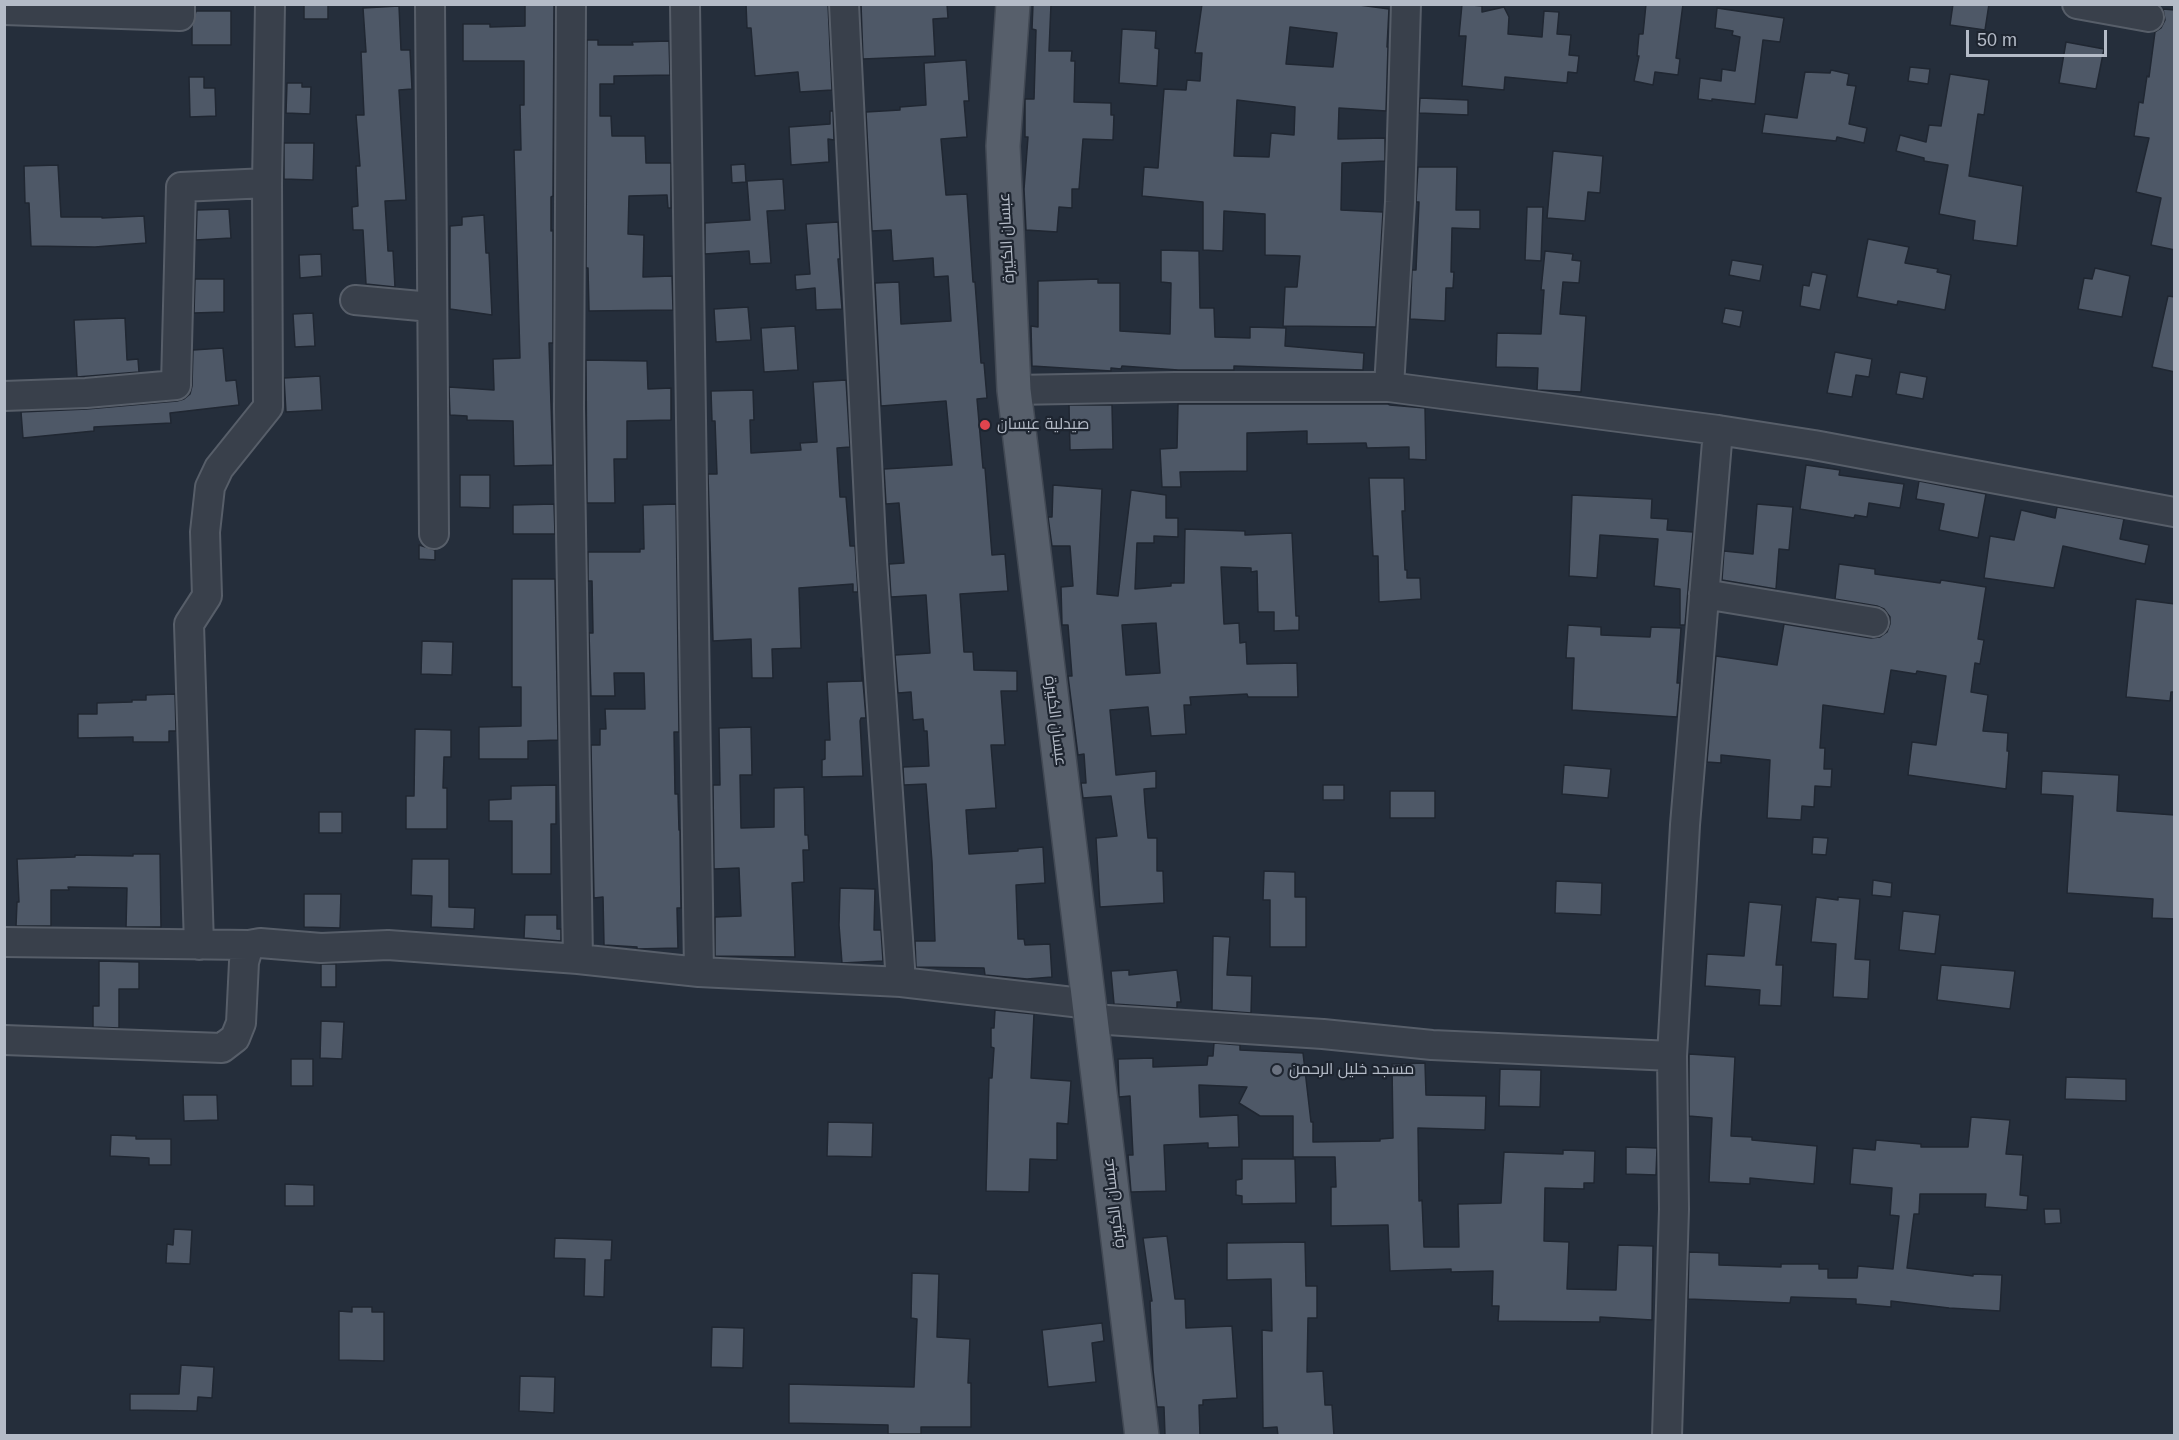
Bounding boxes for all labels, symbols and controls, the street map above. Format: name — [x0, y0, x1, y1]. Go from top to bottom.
scale bar — [1969, 18, 2110, 56]
text: 50 m — [1977, 30, 2017, 50]
street label: عبسان الكبيرة — [995, 192, 1019, 284]
place label: صيدلية عبسان — [997, 415, 1089, 435]
marker: صيدلية عبسان — [978, 418, 992, 432]
street label: عبسان الكبيرة — [1040, 675, 1070, 767]
place label: مسجد خليل الرحمن — [1289, 1060, 1414, 1080]
marker: مسجد خليل الرحمن — [1270, 1063, 1284, 1077]
street label: عبسان الكبيرة — [1099, 1157, 1129, 1249]

